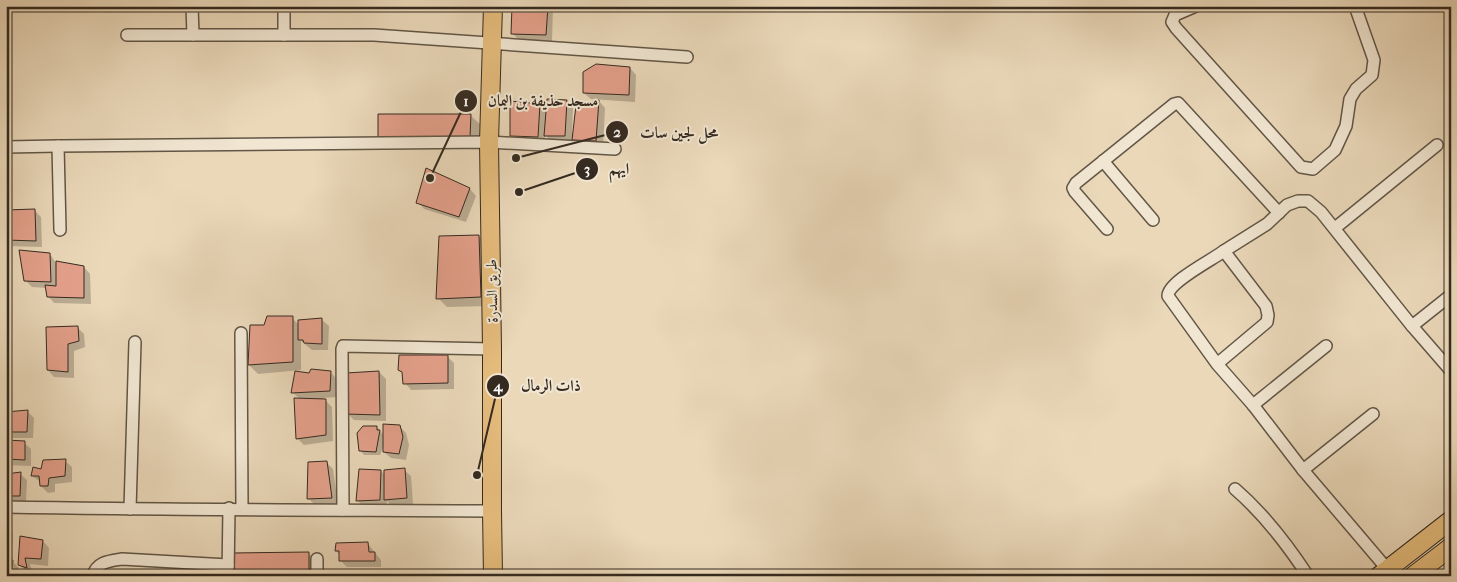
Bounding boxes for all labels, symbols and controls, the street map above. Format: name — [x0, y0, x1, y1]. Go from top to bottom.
callout: مسجد حذيفة بن اليمان — [453, 85, 609, 116]
text: مسجد حذيفة بن اليمان — [488, 91, 598, 111]
text: 1 — [463, 92, 469, 110]
callout: محل لجين سات — [605, 117, 728, 148]
text: 2 — [613, 123, 621, 141]
text: محل لجين سات — [640, 123, 718, 144]
callout: ايهم — [574, 153, 640, 184]
text: ايهم — [609, 159, 629, 183]
text: 3 — [584, 160, 590, 178]
street label: طريق السدرة — [482, 259, 503, 323]
callout: ذات الرمال — [486, 370, 591, 401]
text: ذات الرمال — [521, 376, 581, 395]
text: 4 — [493, 377, 504, 395]

